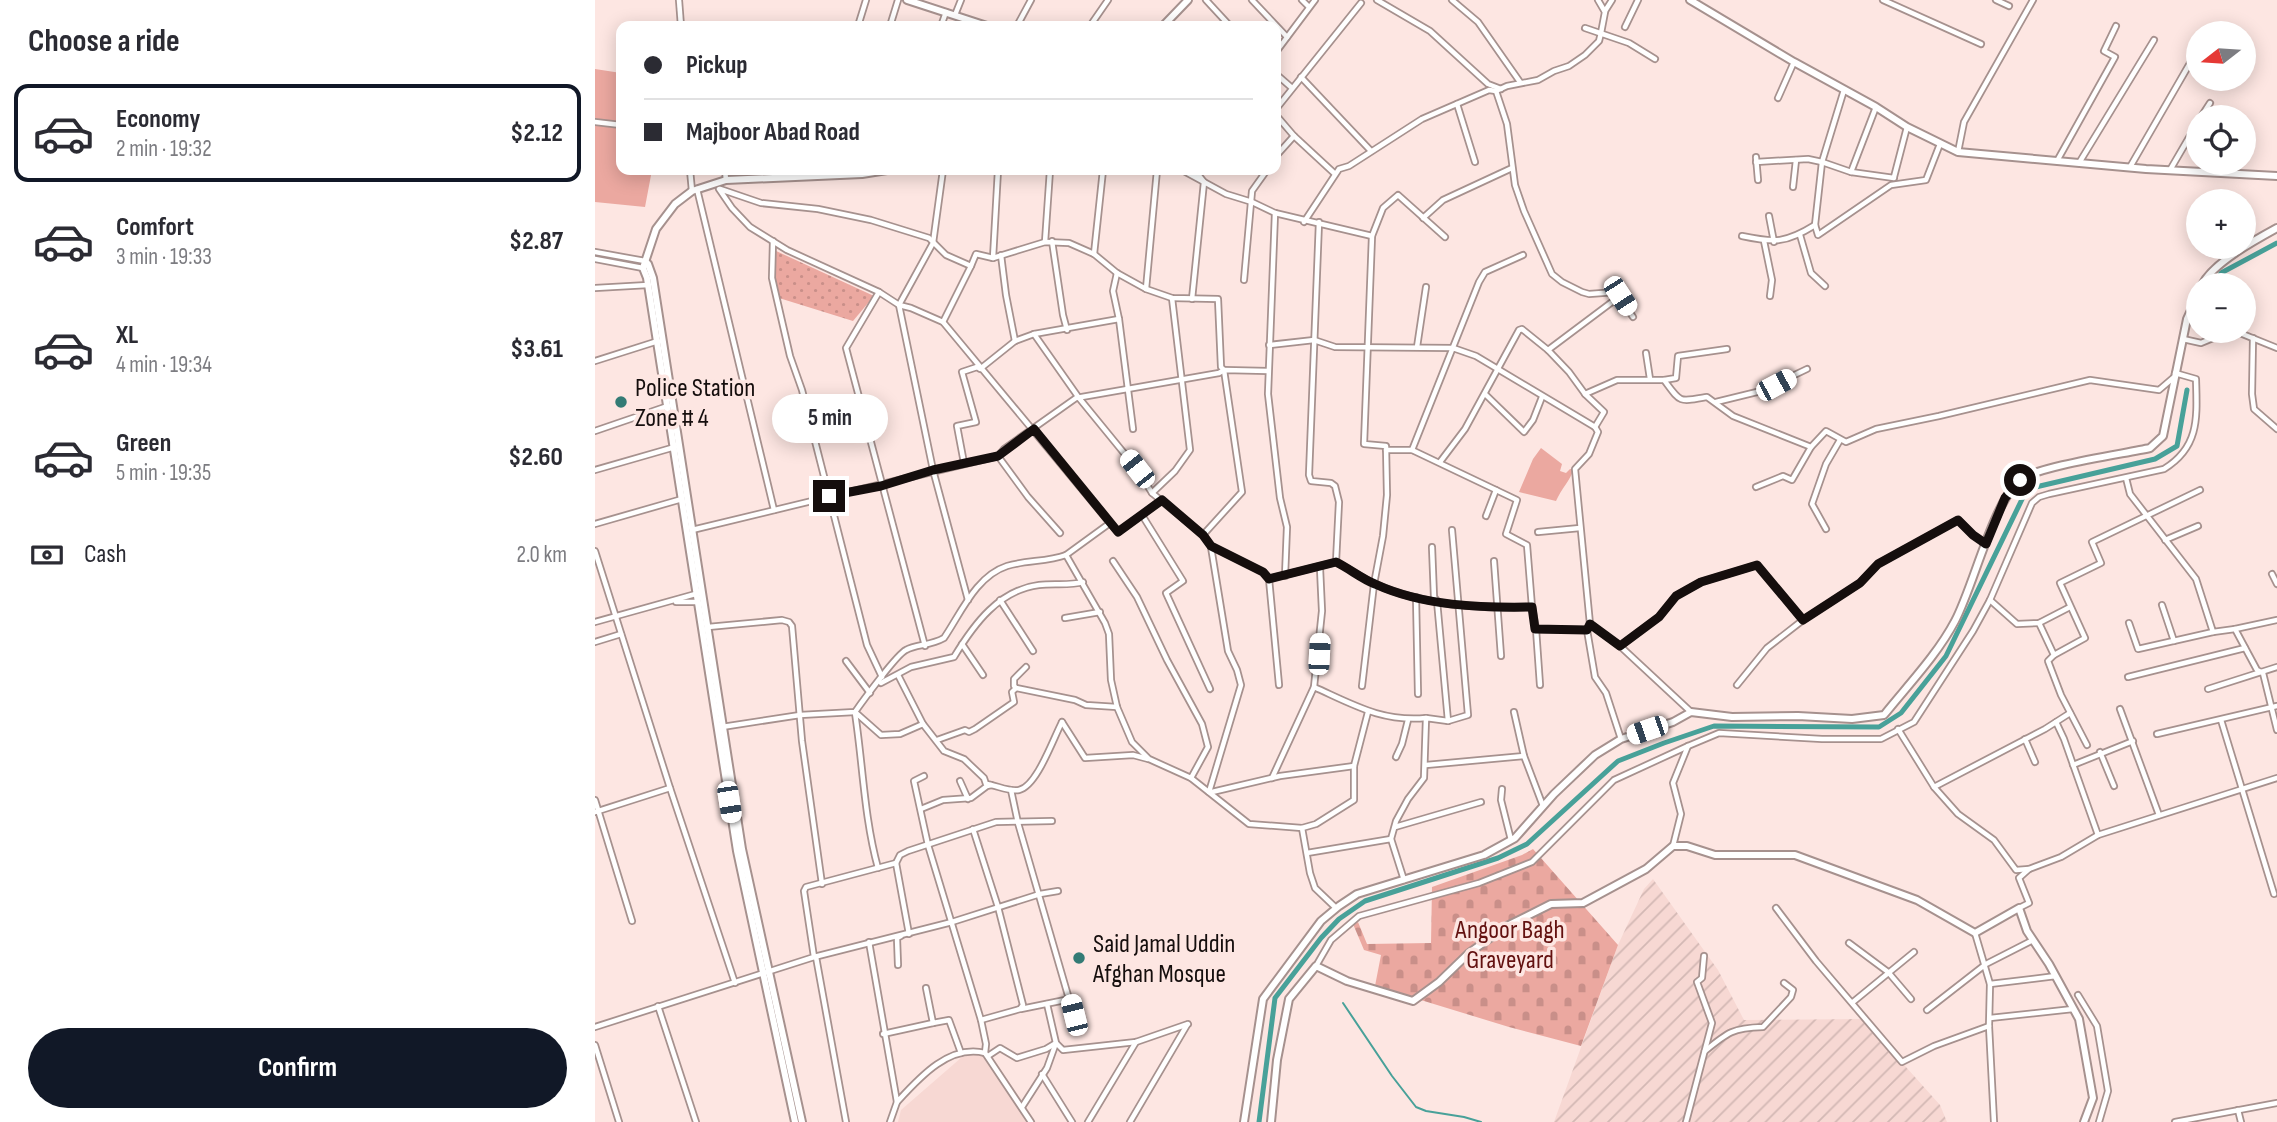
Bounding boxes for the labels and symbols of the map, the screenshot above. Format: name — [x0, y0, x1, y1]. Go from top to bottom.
north arrow — [2186, 21, 2256, 91]
car — [1600, 273, 1641, 319]
car — [1753, 366, 1800, 404]
place label: Police Station Zone # 4 — [635, 373, 755, 434]
marker: Police Station Zone # 4 — [613, 394, 629, 410]
callout: 5 min — [771, 394, 887, 444]
car — [1116, 446, 1159, 492]
route start — [2004, 464, 2036, 496]
route end — [813, 480, 845, 512]
car — [1308, 632, 1331, 676]
car — [1624, 713, 1671, 747]
car — [716, 780, 743, 824]
park label: Angoor Bagh Graveyard — [1454, 915, 1565, 976]
place label: Said Jamal Uddin Afghan Mosque — [1092, 929, 1235, 990]
marker: Said Jamal Uddin Afghan Mosque — [1071, 950, 1087, 966]
car — [1059, 992, 1090, 1038]

